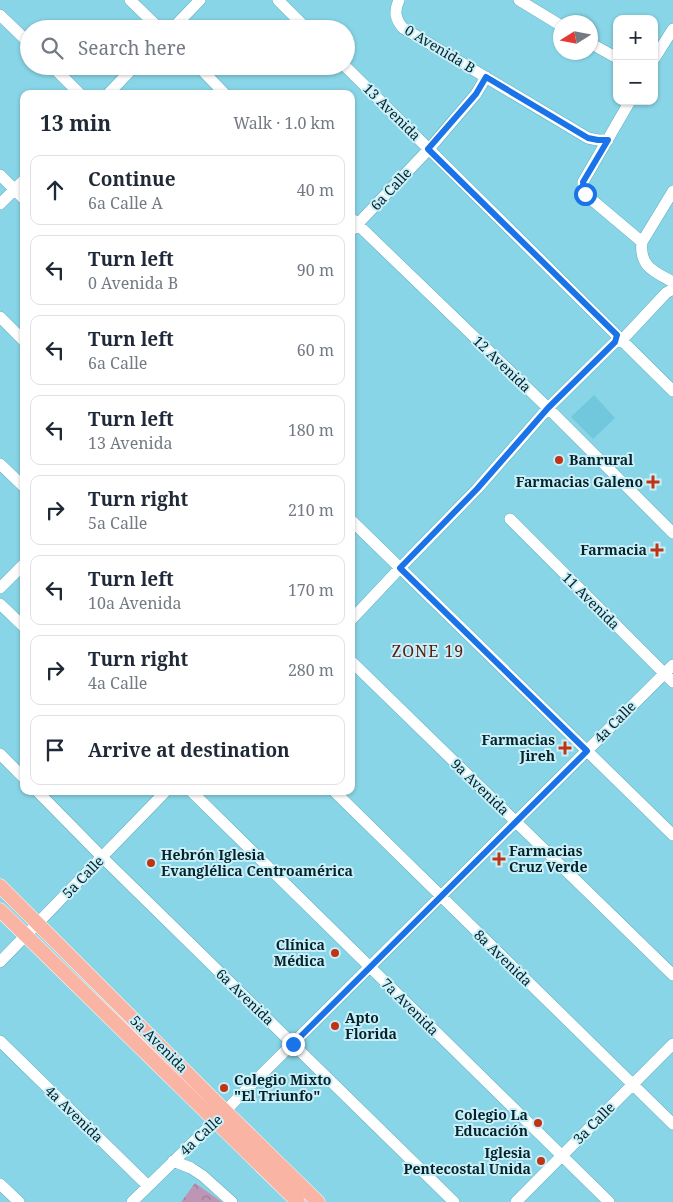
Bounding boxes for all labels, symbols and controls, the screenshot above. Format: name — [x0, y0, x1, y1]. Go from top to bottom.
north arrow — [553, 15, 598, 60]
map controls — [613, 15, 658, 105]
button: + — [613, 15, 658, 60]
search box — [20, 20, 355, 75]
street label: 0 Avenida B — [402, 20, 479, 77]
icon: search — [38, 34, 66, 62]
text: Search here — [78, 35, 186, 61]
button: − — [613, 60, 658, 105]
street label: 13 Avenida — [360, 79, 425, 145]
text: 13 min — [40, 109, 111, 137]
text: Walk · 1.0 km — [233, 112, 335, 134]
street label: 6a Calle — [366, 163, 415, 214]
text: Continue — [88, 166, 176, 192]
icon: ahead — [41, 176, 69, 204]
text: 40 m — [297, 179, 334, 201]
route start — [574, 183, 597, 206]
text: 6a Calle A — [88, 192, 163, 214]
text: Turn left — [88, 246, 174, 272]
icon: left — [41, 256, 69, 284]
text: 90 m — [297, 259, 334, 281]
text: 0 Avenida B — [88, 272, 178, 294]
text: Turn left — [88, 326, 174, 352]
street label: 12 Avenida — [469, 331, 536, 396]
icon: left — [41, 336, 69, 364]
text: 60 m — [297, 339, 334, 361]
text: 6a Calle — [88, 352, 147, 374]
text: Turn left — [88, 406, 174, 432]
icon: left — [41, 416, 69, 444]
text: 180 m — [288, 419, 334, 441]
text: 13 Avenida — [88, 432, 172, 454]
place label: Banrural — [569, 450, 633, 469]
marker: Banrural — [553, 454, 565, 466]
place label: Farmacias Galeno — [516, 472, 643, 491]
marker: Farmacias Galeno — [647, 476, 659, 488]
text: Turn right — [88, 486, 188, 512]
icon: right — [41, 496, 69, 524]
text: 210 m — [288, 499, 334, 521]
text: 5a Calle — [88, 512, 147, 534]
place label: Farmacia — [580, 540, 647, 559]
marker: Farmacia — [651, 544, 663, 556]
text: Turn left — [88, 566, 174, 592]
street label: 11 Avenida — [559, 568, 624, 634]
icon: left — [41, 576, 69, 604]
text: 170 m — [288, 579, 334, 601]
text: 10a Avenida — [88, 592, 181, 614]
district label: ZONE 19 — [392, 640, 464, 662]
text: Turn right — [88, 646, 188, 672]
icon: right — [41, 656, 69, 684]
text: 280 m — [288, 659, 334, 681]
text: 4a Calle — [88, 672, 147, 694]
street label: 4a Calle — [590, 697, 640, 747]
place label: Farmacias Jireh — [482, 730, 555, 765]
icon: arrive — [41, 736, 69, 764]
text: Arrive at destination — [88, 737, 290, 763]
marker: Farmacias Jireh — [559, 742, 571, 754]
street label: 9a Avenida — [447, 754, 514, 819]
place label: Farmacias Cruz Verde — [509, 841, 587, 876]
place label: Hebrón Iglesia Evanglélica Centroamérica — [161, 845, 353, 880]
street label: 5a Calle — [58, 851, 108, 902]
marker: Farmacias Cruz Verde — [493, 853, 505, 865]
marker: Hebrón Iglesia Evanglélica Centroamérica — [145, 857, 157, 869]
street label: 8a Avenida — [470, 925, 537, 990]
place label: Clínica Médica — [274, 935, 325, 970]
marker: Clínica Médica — [329, 947, 341, 959]
street label: 6a Avenida — [212, 964, 279, 1029]
street label: 7a Avenida — [377, 974, 443, 1040]
place label: Apto Florida — [345, 1008, 397, 1043]
street label: 5a Avenida — [126, 1011, 192, 1077]
marker: Apto Florida — [329, 1020, 341, 1032]
route end — [282, 1033, 305, 1056]
place label: Colegio Mixto "El Triunfo" — [234, 1070, 331, 1105]
street label: 4a Avenida — [41, 1081, 108, 1146]
marker: Colegio Mixto "El Triunfo" — [218, 1082, 230, 1094]
street label: 3a Calle — [569, 1098, 619, 1148]
place label: Colegio La Educación — [454, 1105, 528, 1140]
street label: 4a Calle — [175, 1110, 226, 1159]
marker: Colegio La Educación — [532, 1117, 544, 1129]
place label: Iglesia Pentecostal Unida — [403, 1143, 531, 1178]
marker: Iglesia Pentecostal Unida — [535, 1155, 547, 1167]

